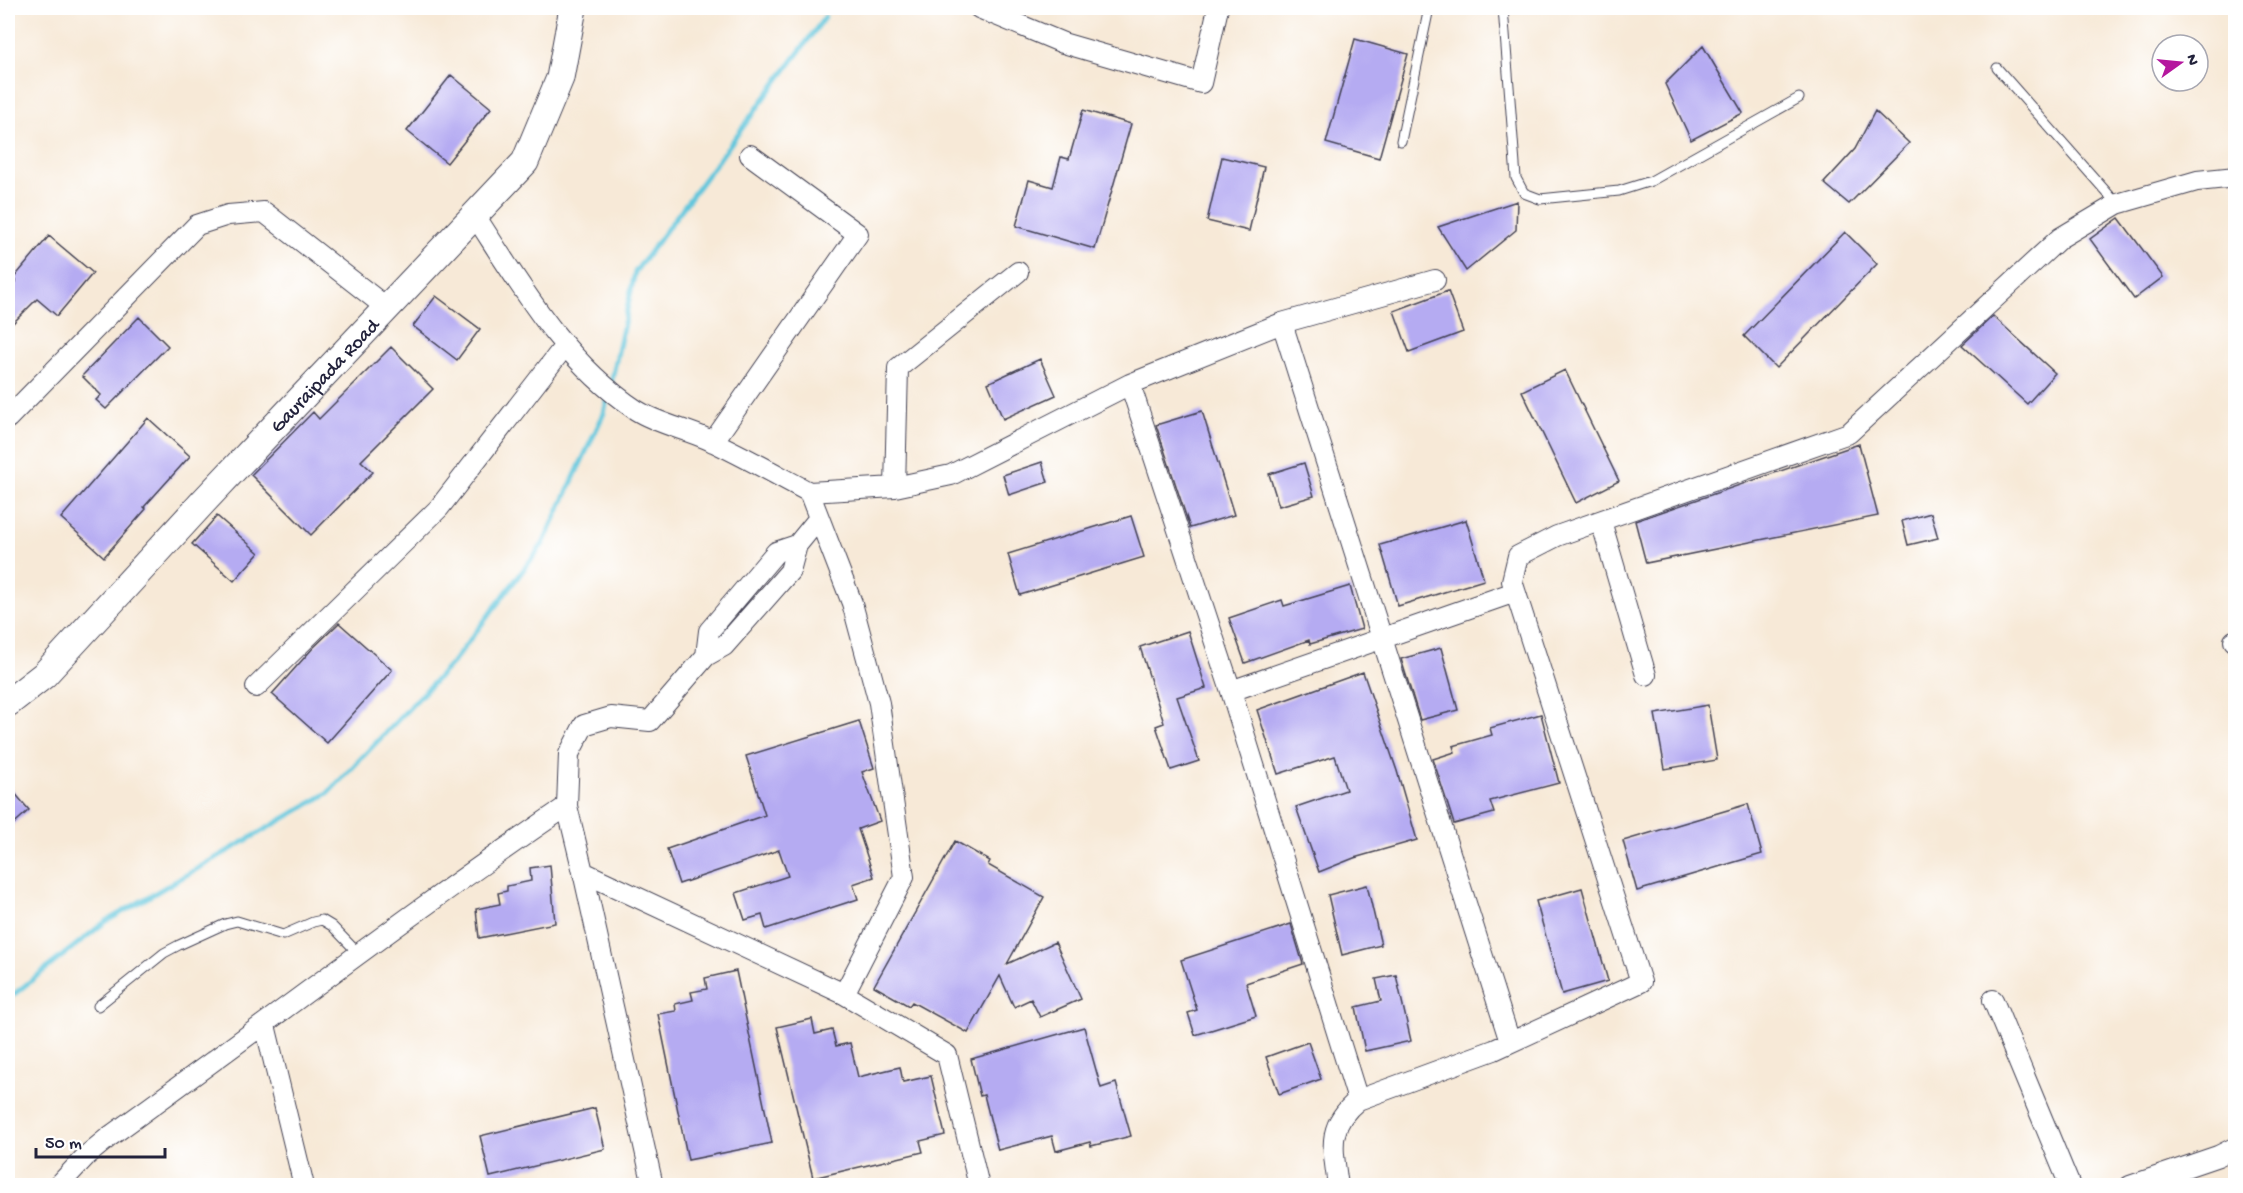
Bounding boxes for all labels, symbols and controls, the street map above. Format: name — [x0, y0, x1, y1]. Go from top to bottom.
north arrow — [2150, 33, 2210, 93]
text: N — [2181, 53, 2202, 68]
street label: Gauraipada Road — [267, 314, 387, 439]
scale bar — [36, 1121, 165, 1159]
text: 50 m — [45, 1134, 82, 1155]

